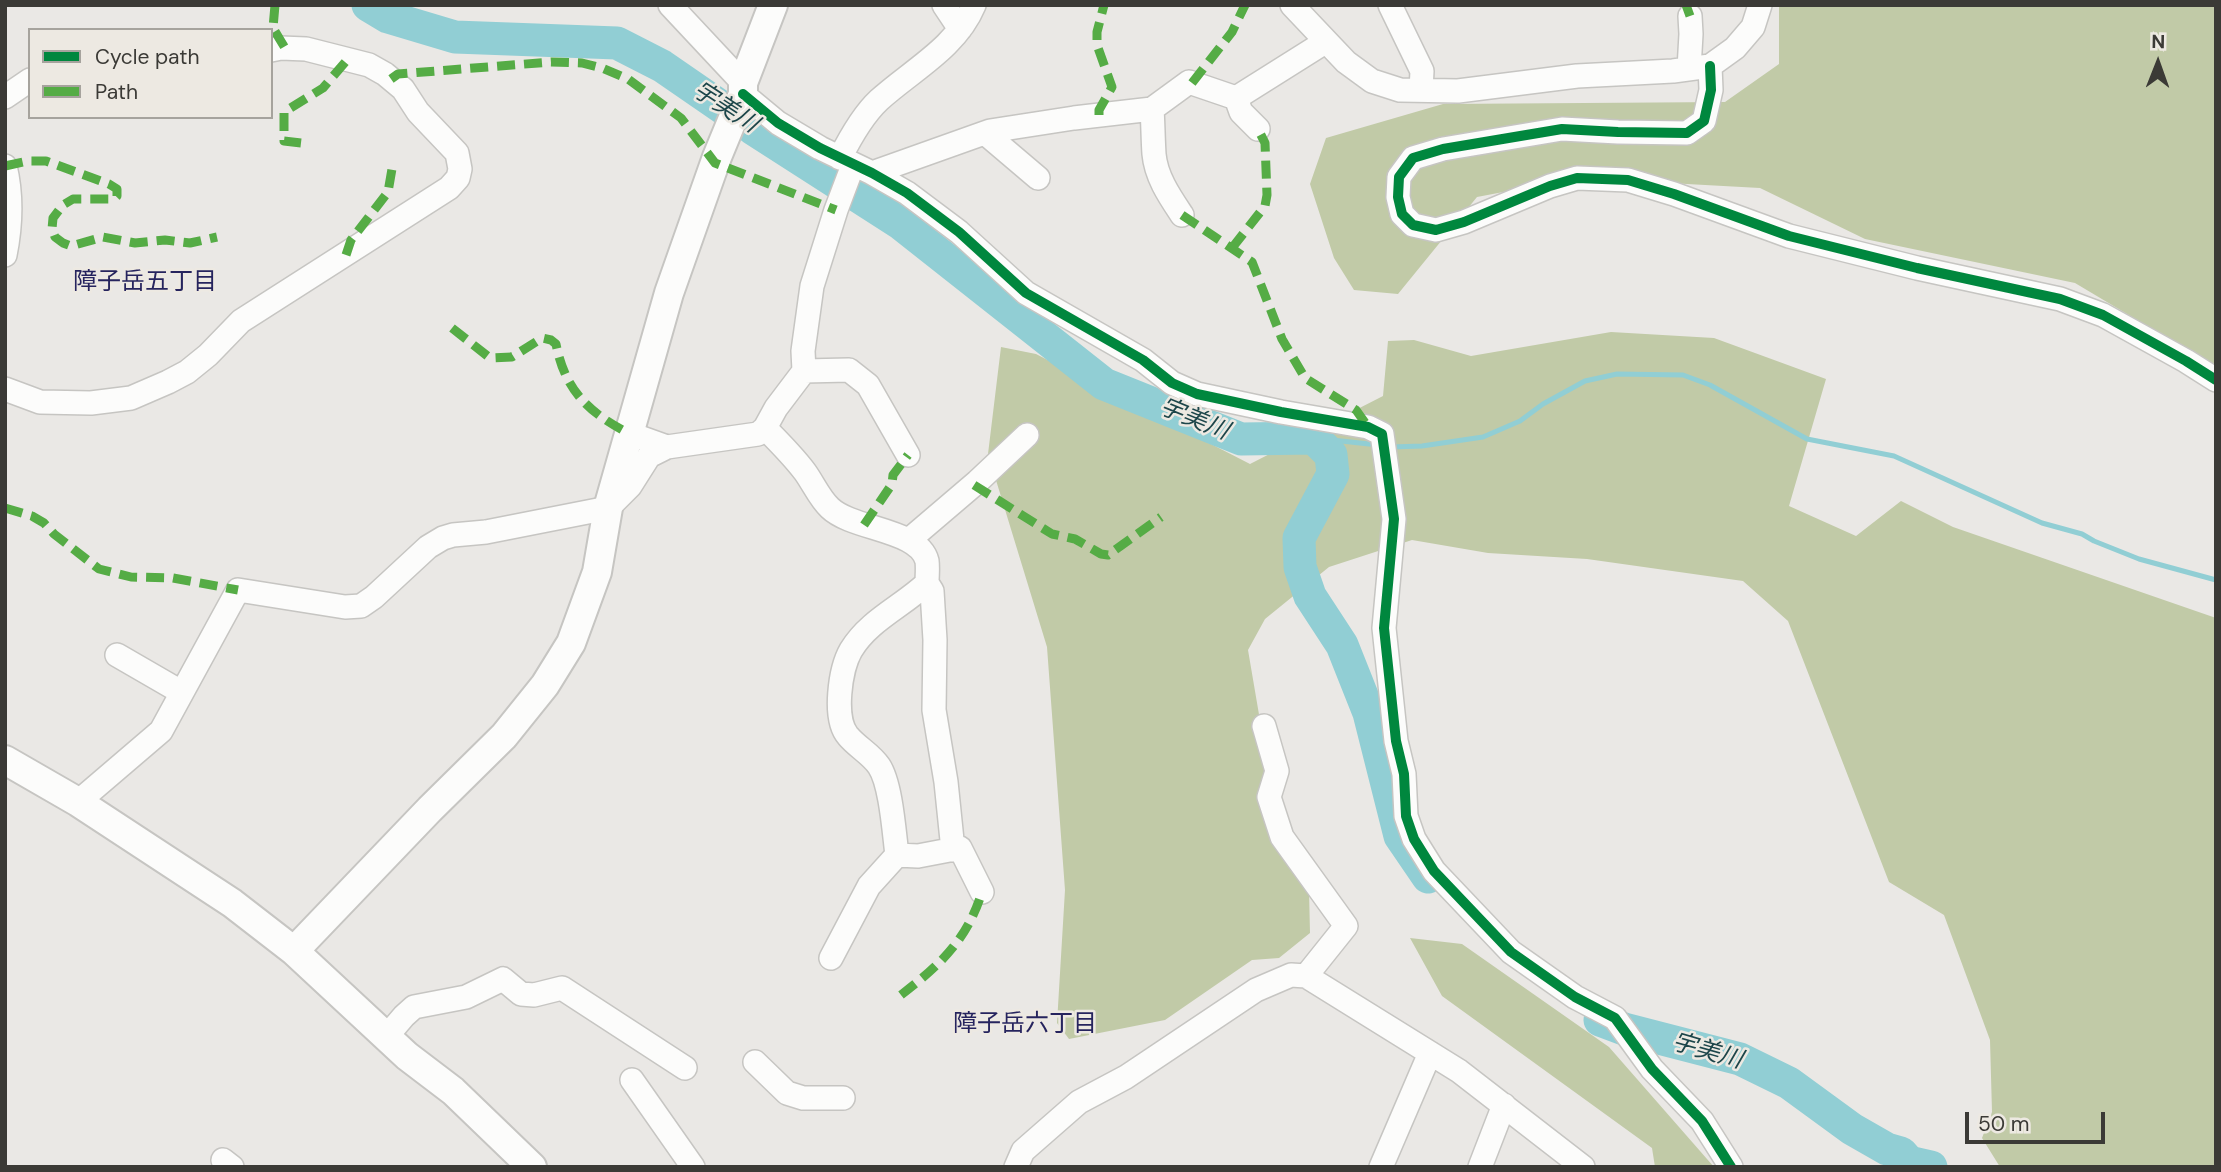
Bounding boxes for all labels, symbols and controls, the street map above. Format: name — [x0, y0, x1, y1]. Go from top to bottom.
legend — [28, 28, 273, 119]
north arrow — [2123, 28, 2193, 98]
text: N — [2151, 29, 2166, 54]
text: Cycle path — [95, 43, 200, 71]
water label: 宇美川 — [687, 76, 763, 140]
text: Path — [95, 78, 138, 106]
district label: 障子岳五丁目 — [73, 269, 217, 297]
water label: 宇美川 — [1155, 393, 1233, 447]
district label: 障子岳六丁目 — [953, 1011, 1097, 1039]
water label: 宇美川 — [1668, 1028, 1746, 1076]
scale bar — [1969, 1098, 2109, 1142]
text: 50 m — [1978, 1110, 2029, 1138]

